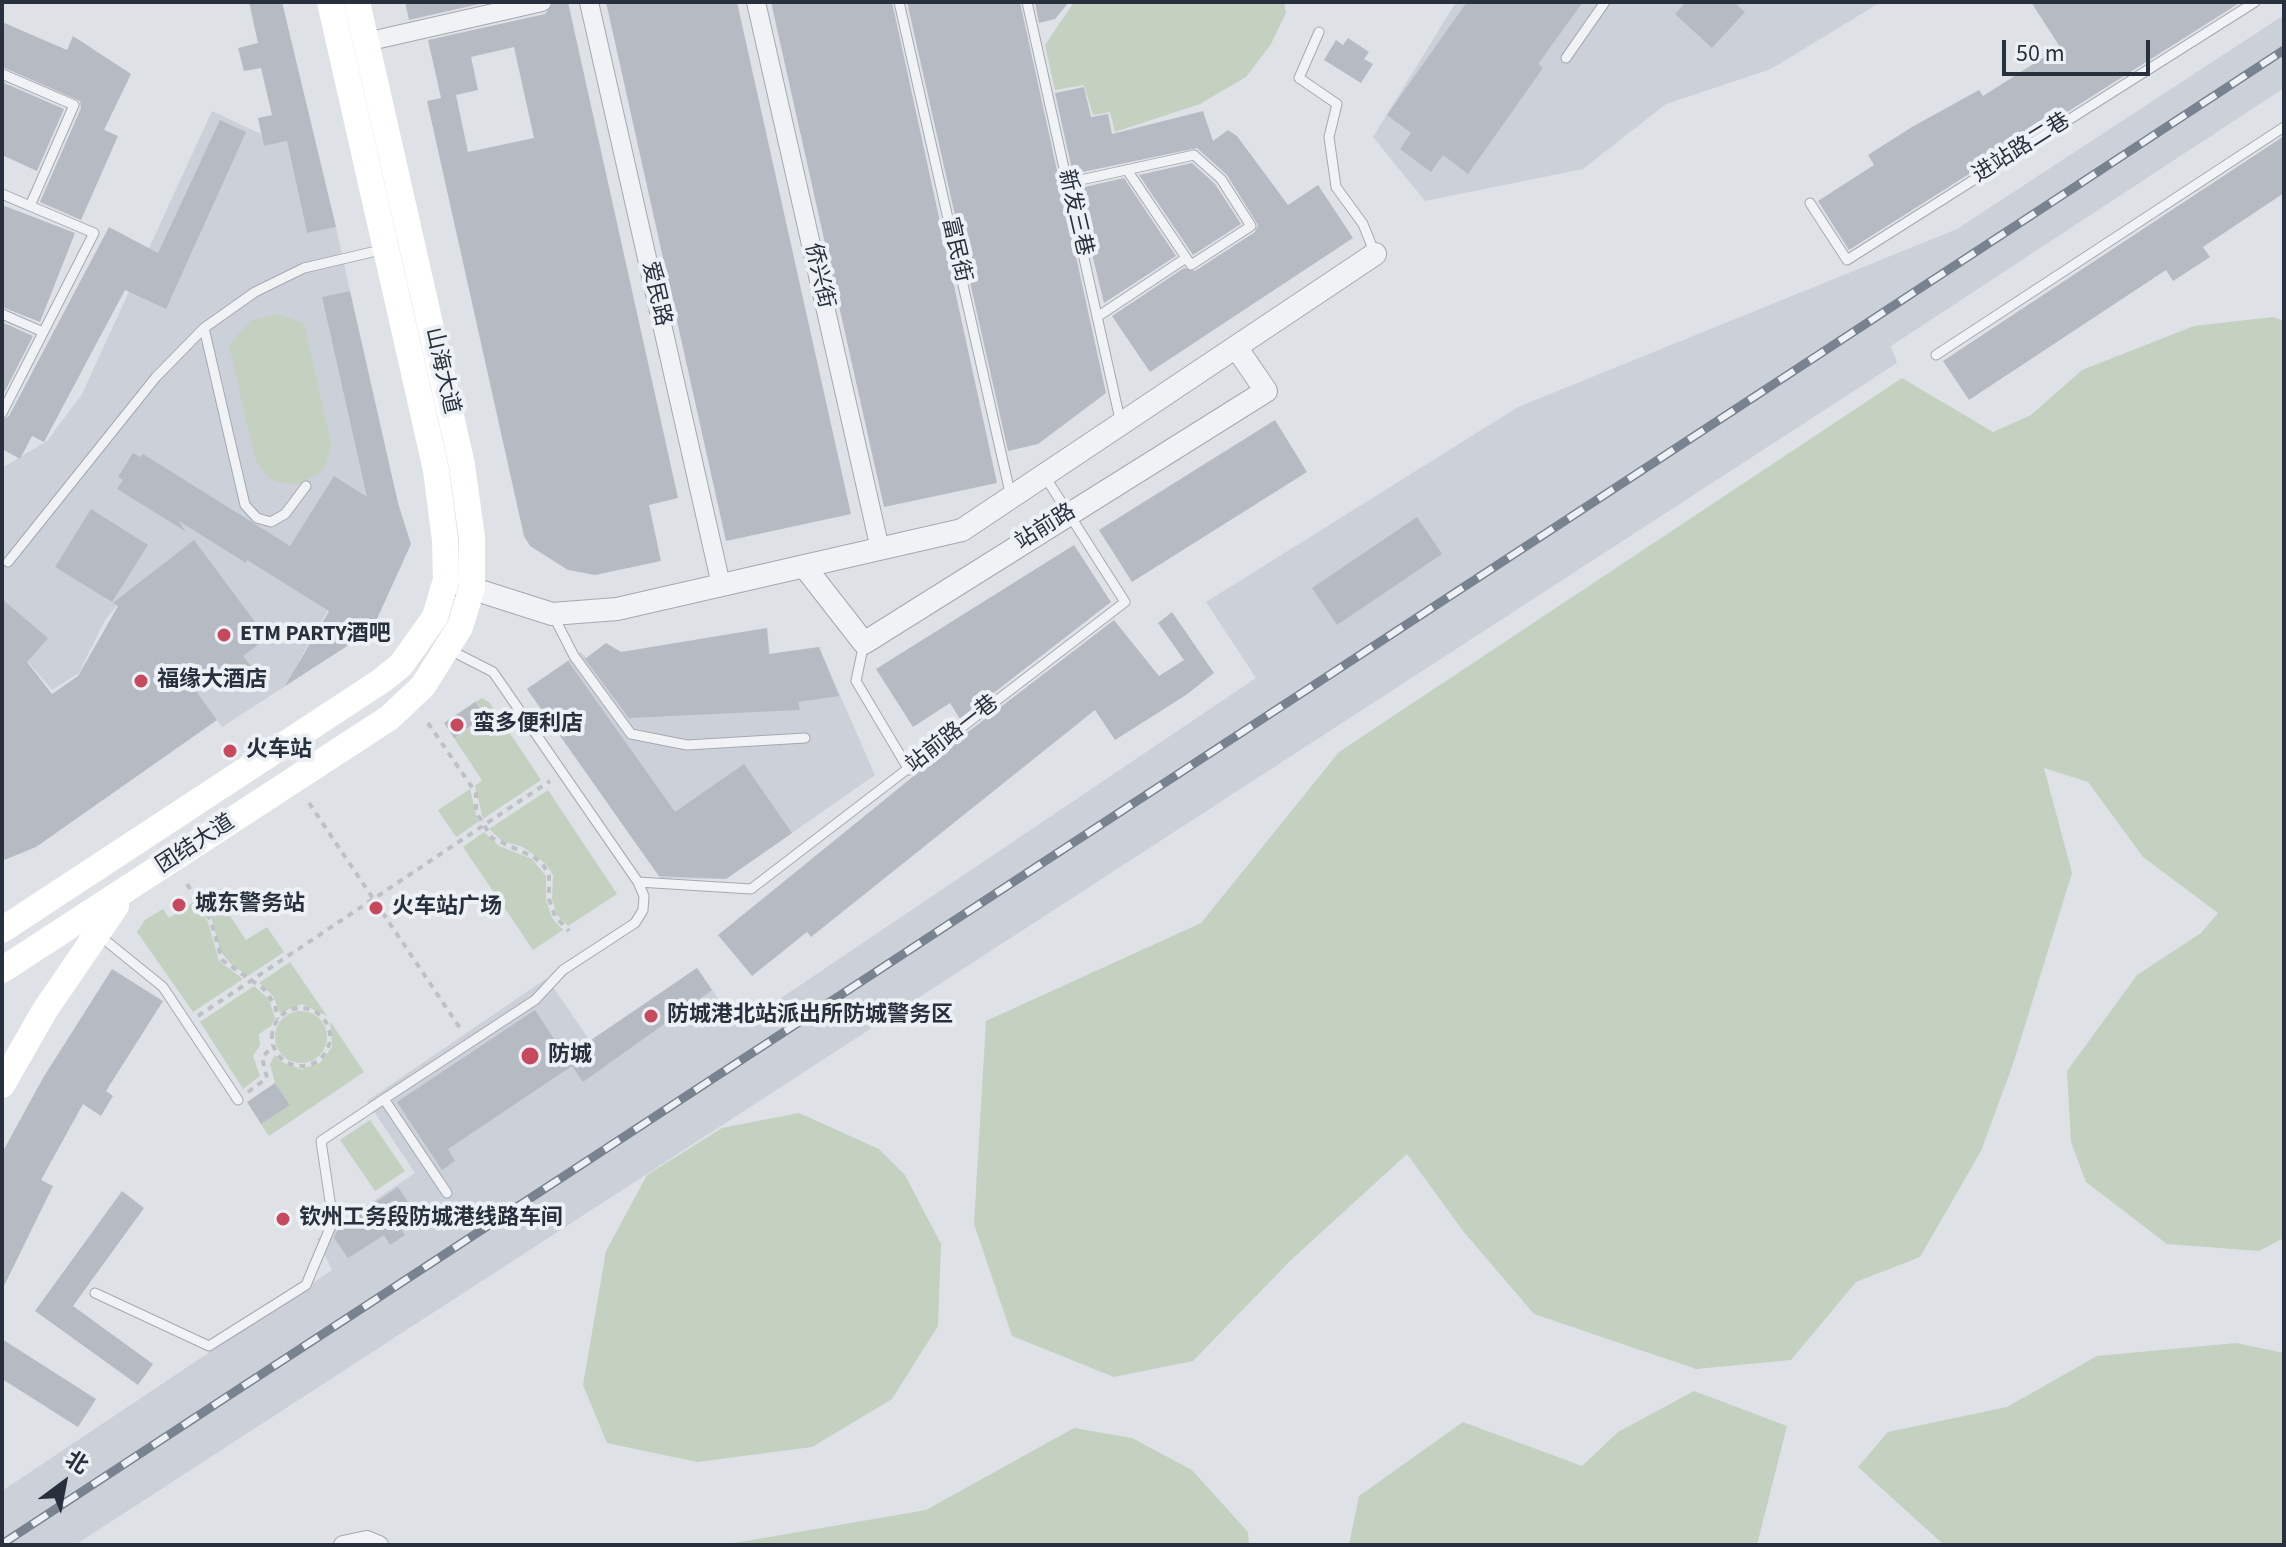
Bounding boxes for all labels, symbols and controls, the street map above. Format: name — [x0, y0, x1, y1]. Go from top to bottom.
scale bar — [2006, 24, 2154, 74]
text: 50 m — [2016, 36, 2065, 71]
street label: 进站路二巷 — [1968, 109, 2076, 189]
street label: 新发三巷 — [1051, 167, 1097, 259]
street label: 富民街 — [935, 215, 975, 285]
street label: 侨兴街 — [798, 241, 838, 311]
street label: 爱民路 — [635, 259, 675, 329]
street label: 山海大道 — [418, 325, 464, 417]
street label: 站前路 — [1011, 499, 1081, 557]
place label: ETM PARTY酒吧 — [240, 622, 391, 648]
marker: ETM PARTY酒吧 — [215, 626, 233, 644]
place label: 福缘大酒店 — [157, 668, 267, 694]
marker: 福缘大酒店 — [132, 672, 150, 690]
street label: 站前路一巷 — [902, 691, 1004, 779]
place label: 蛮多便利店 — [473, 712, 583, 738]
marker: 蛮多便利店 — [448, 716, 466, 734]
place label: 火车站 — [246, 738, 312, 764]
marker: 火车站 — [221, 742, 239, 760]
street label: 团结大道 — [152, 810, 240, 880]
place label: 城东警务站 — [195, 892, 305, 918]
place label: 火车站广场 — [392, 895, 502, 921]
marker: 城东警务站 — [170, 896, 188, 914]
marker: 火车站广场 — [367, 899, 385, 917]
place label: 防城港北站派出所防城警务区 — [667, 1003, 953, 1029]
marker: 防城港北站派出所防城警务区 — [642, 1007, 660, 1025]
place label: 防城 — [548, 1043, 592, 1069]
marker: 防城 — [519, 1045, 541, 1067]
place label: 钦州工务段防城港线路车间 — [299, 1206, 563, 1232]
marker: 钦州工务段防城港线路车间 — [274, 1210, 292, 1228]
north arrow — [24, 1443, 104, 1523]
text: 北 — [59, 1443, 95, 1482]

